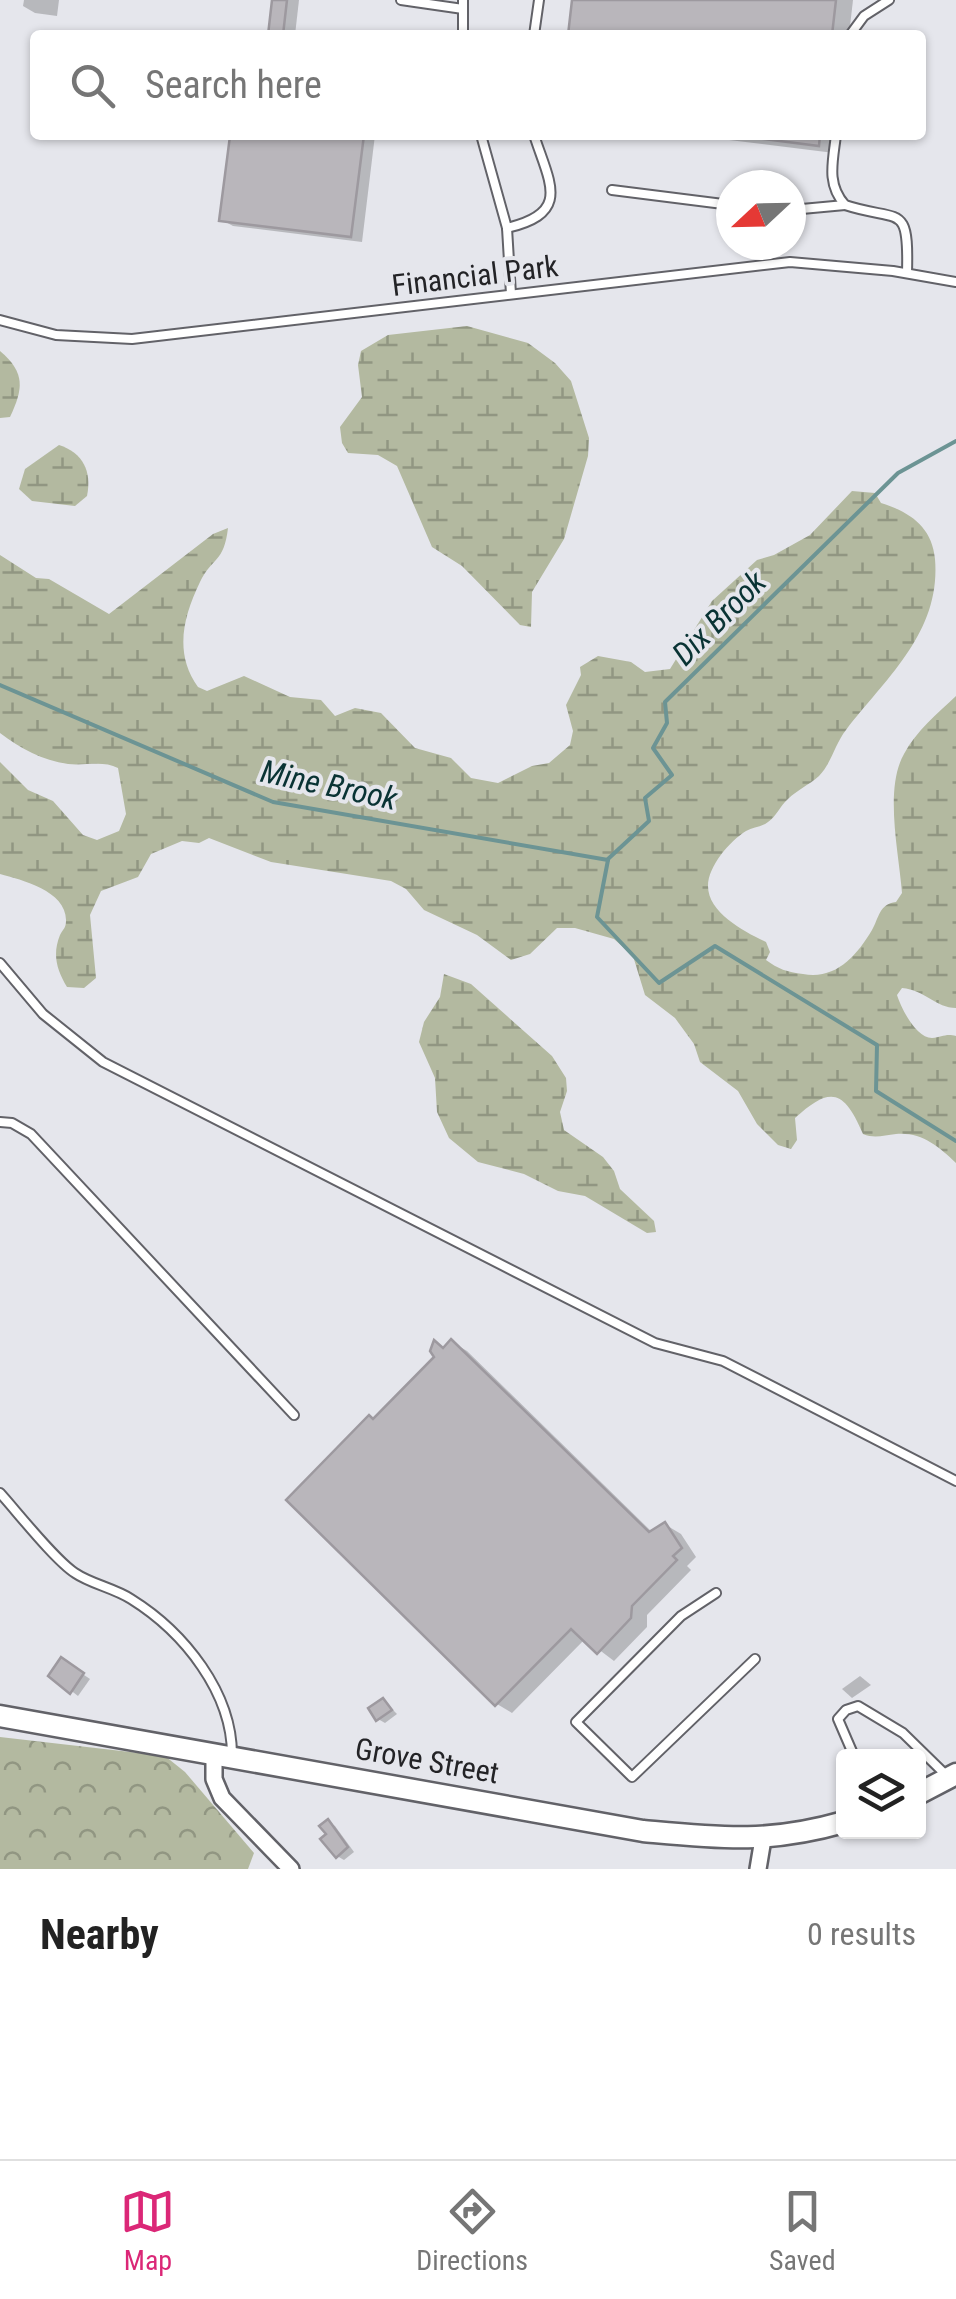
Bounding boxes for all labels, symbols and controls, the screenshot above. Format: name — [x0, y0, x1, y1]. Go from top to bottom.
search box — [30, 30, 926, 140]
icon: search — [65, 58, 120, 113]
text: Search here — [145, 63, 322, 107]
north arrow — [716, 170, 806, 260]
street label: Financial Park — [390, 248, 560, 303]
water label: Dix Brook — [664, 562, 775, 673]
water label: Mine Brook — [257, 752, 402, 818]
street label: Grove Street — [352, 1731, 502, 1790]
map controls — [836, 1749, 926, 1839]
button: layers — [836, 1749, 926, 1839]
text: Nearby — [40, 1910, 159, 1959]
text: 0 results — [807, 1915, 916, 1953]
tab: Map — [120, 2184, 175, 2277]
tab: Directions — [416, 2184, 528, 2277]
tab: Saved — [769, 2184, 836, 2277]

